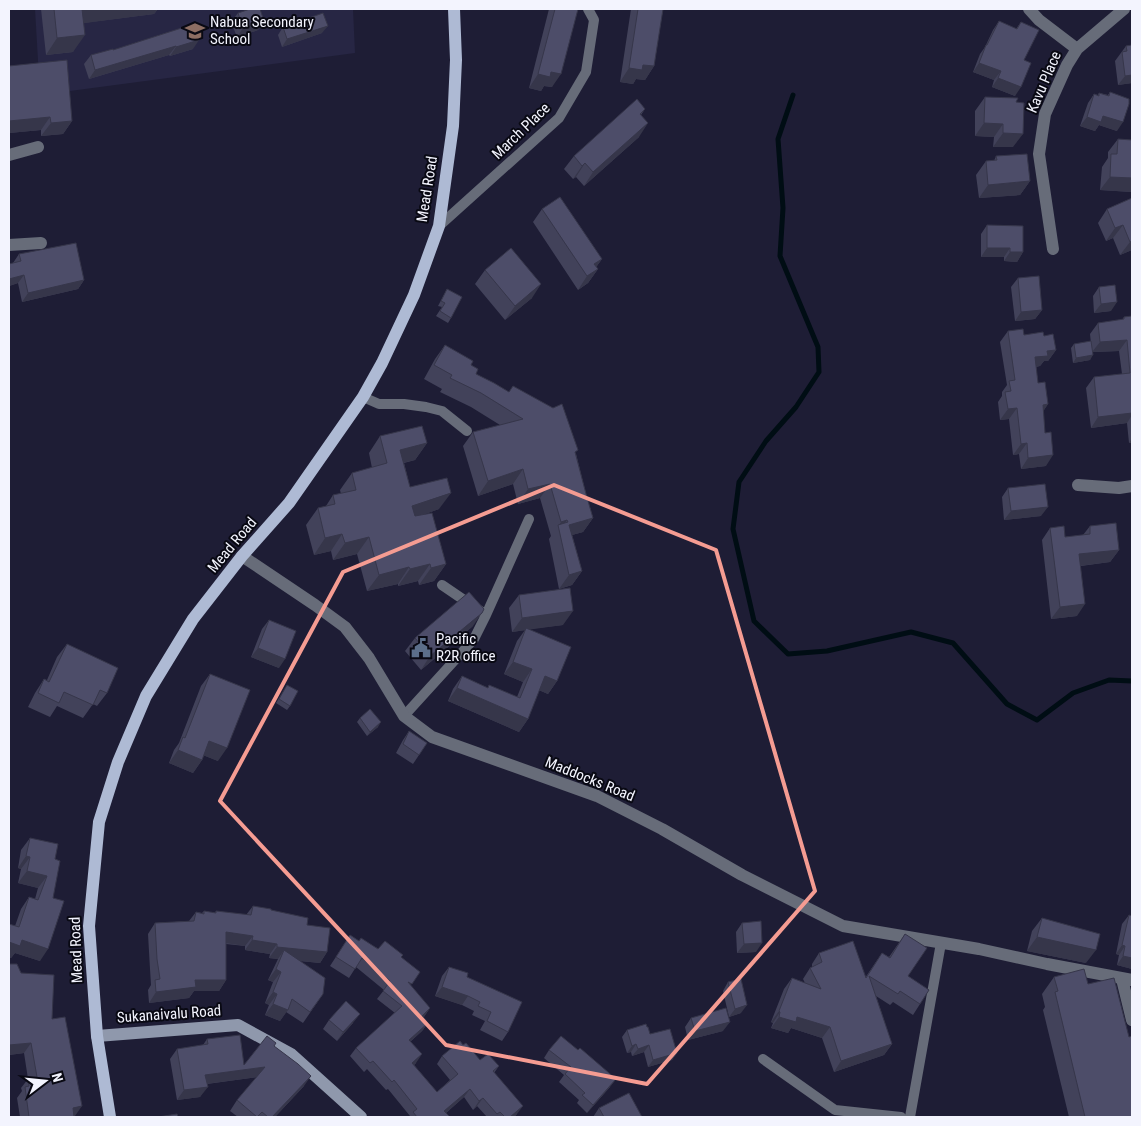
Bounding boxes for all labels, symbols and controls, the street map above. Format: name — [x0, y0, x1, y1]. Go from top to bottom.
place label: Nabua Secondary School — [210, 13, 314, 48]
school or university icon: Nabua Secondary School — [184, 20, 206, 42]
street label: Kavu Place — [1023, 48, 1065, 116]
street label: March Place — [488, 99, 554, 163]
street label: Mead Road — [413, 155, 441, 223]
street label: Mead Road — [204, 514, 260, 576]
place label: Pacific R2R office — [436, 630, 495, 665]
public building icon: Pacific R2R office — [410, 637, 432, 659]
street label: Maddocks Road — [543, 753, 637, 805]
street label: Mead Road — [66, 916, 86, 984]
street label: Sukanaivalu Road — [116, 1001, 222, 1027]
north arrow — [20, 1056, 70, 1106]
text: N — [49, 1071, 66, 1084]

